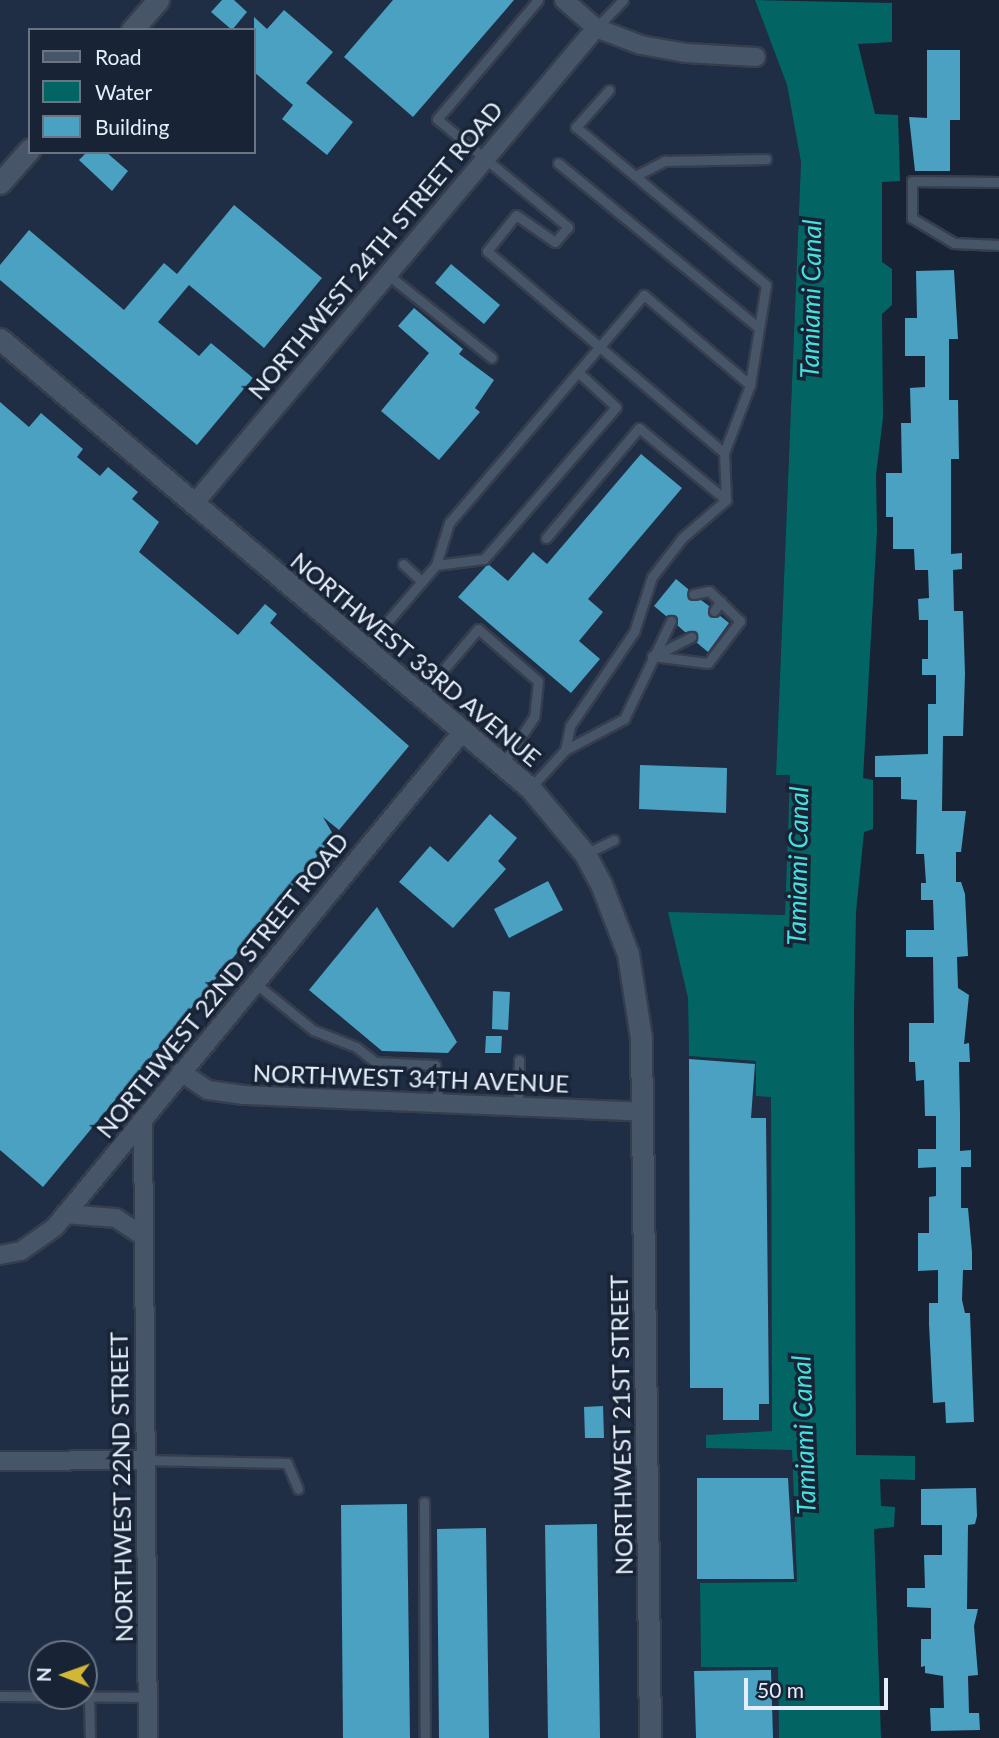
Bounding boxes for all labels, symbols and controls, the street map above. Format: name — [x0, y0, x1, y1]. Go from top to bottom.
legend — [28, 28, 256, 154]
text: Road — [95, 44, 142, 69]
text: Water — [95, 79, 152, 104]
street label: NORTHWEST 24TH STREET ROAD — [241, 95, 509, 405]
text: Building — [95, 114, 170, 139]
water label: Tamiami Canal — [794, 219, 828, 379]
street label: NORTHWEST 33RD AVENUE — [285, 546, 547, 772]
water label: Tamiami Canal — [781, 786, 815, 946]
street label: NORTHWEST 22ND STREET ROAD — [90, 826, 354, 1144]
street label: NORTHWEST 34TH AVENUE — [252, 1058, 570, 1098]
street label: NORTHWEST 21ST STREET — [604, 1274, 638, 1576]
street label: NORTHWEST 22ND STREET — [104, 1331, 138, 1643]
water label: Tamiami Canal — [786, 1355, 822, 1515]
north arrow — [28, 1640, 98, 1710]
scale bar — [747, 1664, 890, 1708]
text: N — [32, 1667, 55, 1682]
text: 50 m — [757, 1677, 804, 1702]

